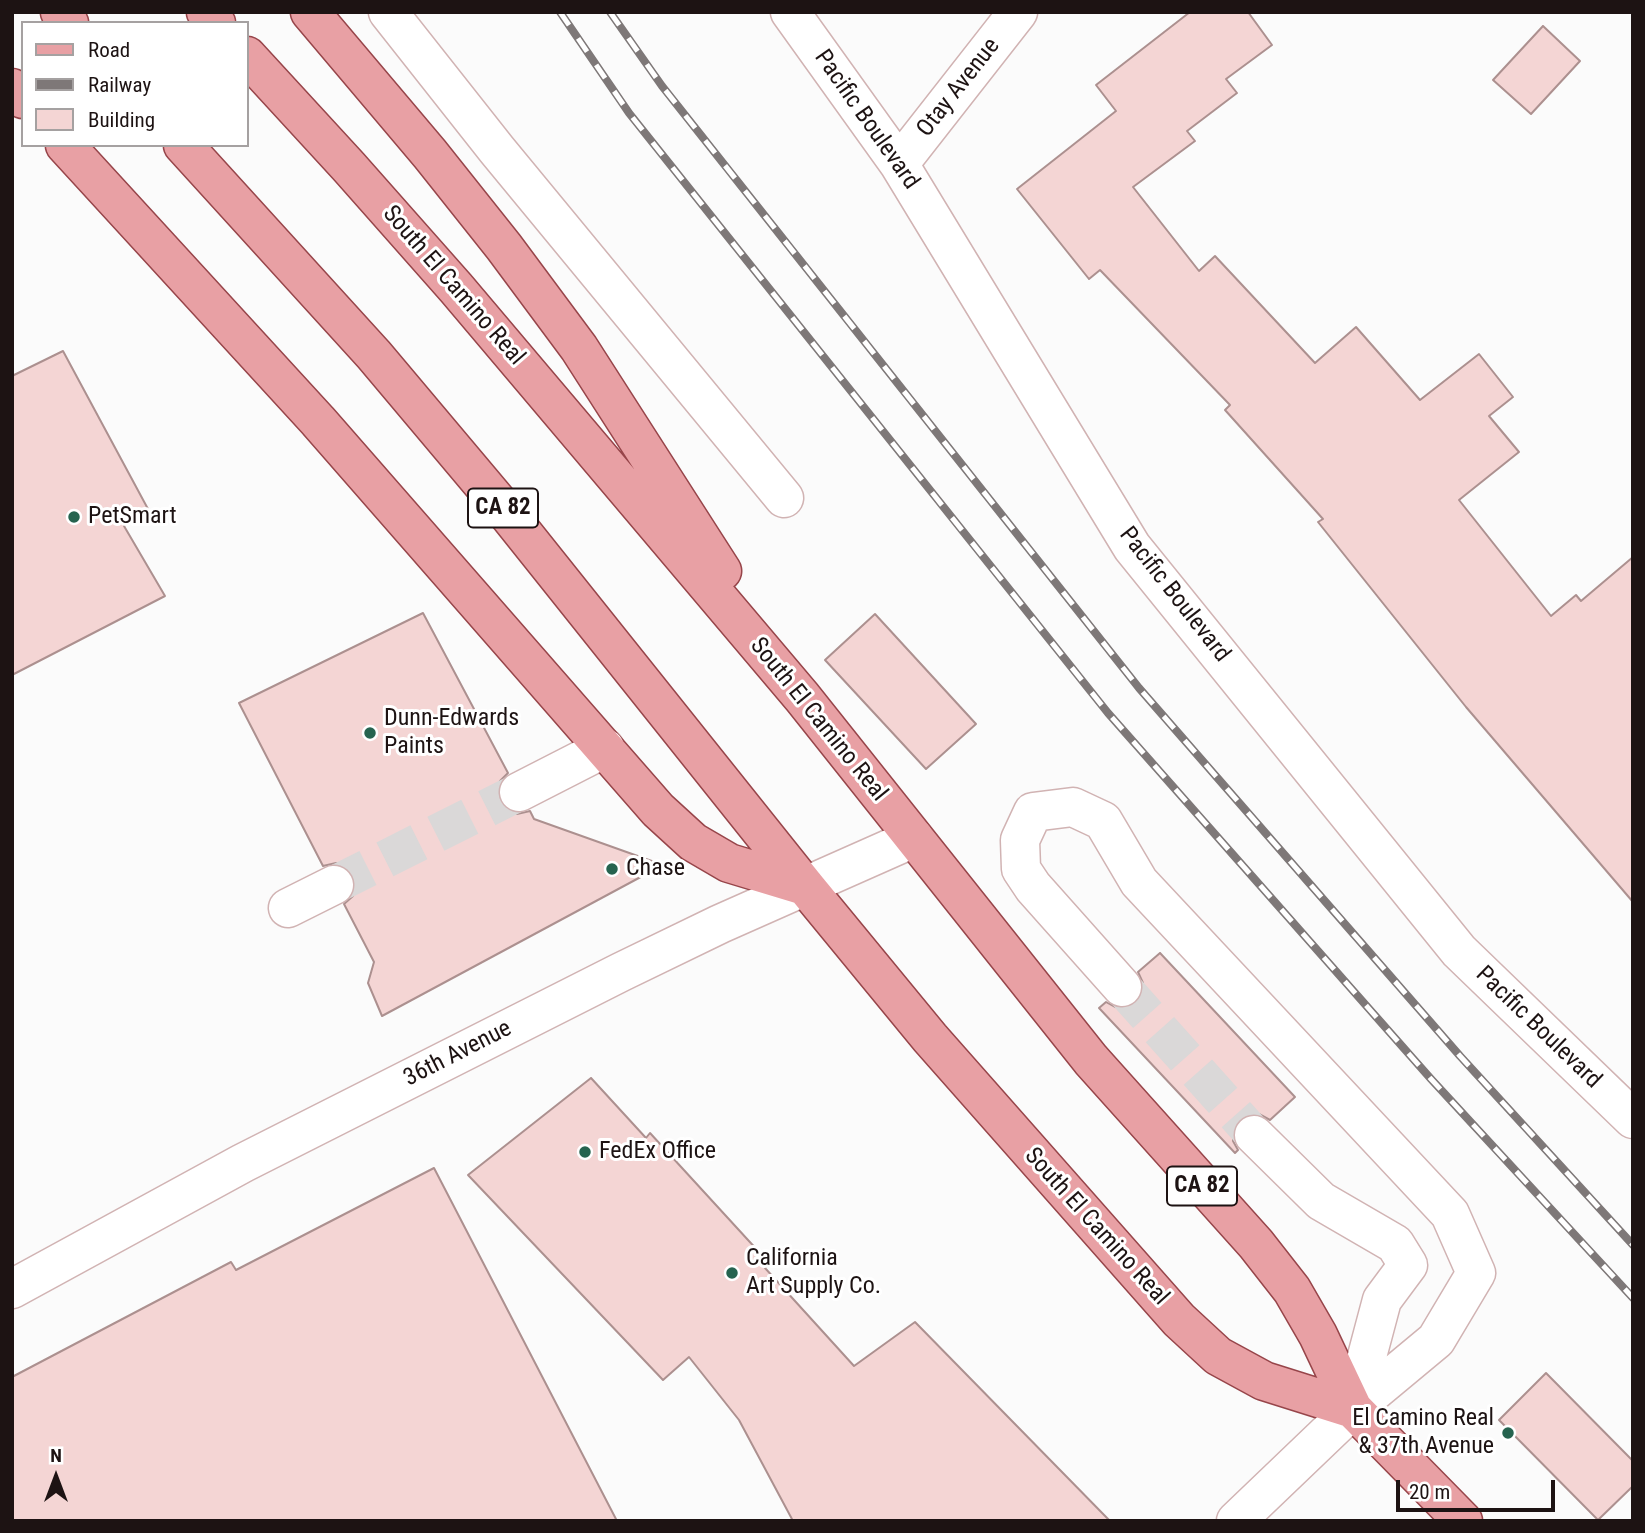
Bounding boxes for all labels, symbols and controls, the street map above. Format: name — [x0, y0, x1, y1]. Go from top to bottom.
legend — [21, 21, 248, 147]
street label: Otay Avenue — [911, 33, 1007, 143]
text: Road — [88, 38, 130, 62]
street label: Pacific Boulevard — [807, 45, 925, 195]
text: Railway — [88, 73, 151, 97]
text: Building — [88, 108, 155, 132]
street label: South El Camino Real — [376, 200, 530, 372]
road number: CA 82 — [468, 488, 538, 528]
place label: PetSmart — [88, 503, 177, 531]
marker: PetSmart — [66, 509, 82, 525]
street label: Pacific Boulevard — [1112, 522, 1236, 668]
street label: South El Camino Real — [743, 632, 893, 808]
place label: Dunn-Edwards Paints — [384, 705, 519, 761]
marker: Dunn-Edwards Paints — [362, 725, 378, 741]
place label: Chase — [626, 855, 685, 883]
marker: Chase — [604, 861, 620, 877]
street label: Pacific Boulevard — [1469, 961, 1607, 1095]
street label: 36th Avenue — [399, 1015, 517, 1093]
place label: FedEx Office — [599, 1138, 716, 1166]
street label: South El Camino Real — [1018, 1142, 1174, 1312]
marker: FedEx Office — [577, 1144, 593, 1160]
road number: CA 82 — [1167, 1166, 1237, 1205]
place label: California Art Supply Co. — [746, 1245, 881, 1301]
marker: California Art Supply Co. — [724, 1265, 740, 1281]
place label: El Camino Real & 37th Avenue — [1352, 1405, 1494, 1461]
marker: El Camino Real & 37th Avenue — [1500, 1425, 1516, 1441]
north arrow — [21, 1442, 91, 1512]
text: N — [50, 1444, 62, 1467]
scale bar — [1400, 1466, 1559, 1510]
text: 20 m — [1409, 1480, 1450, 1504]

